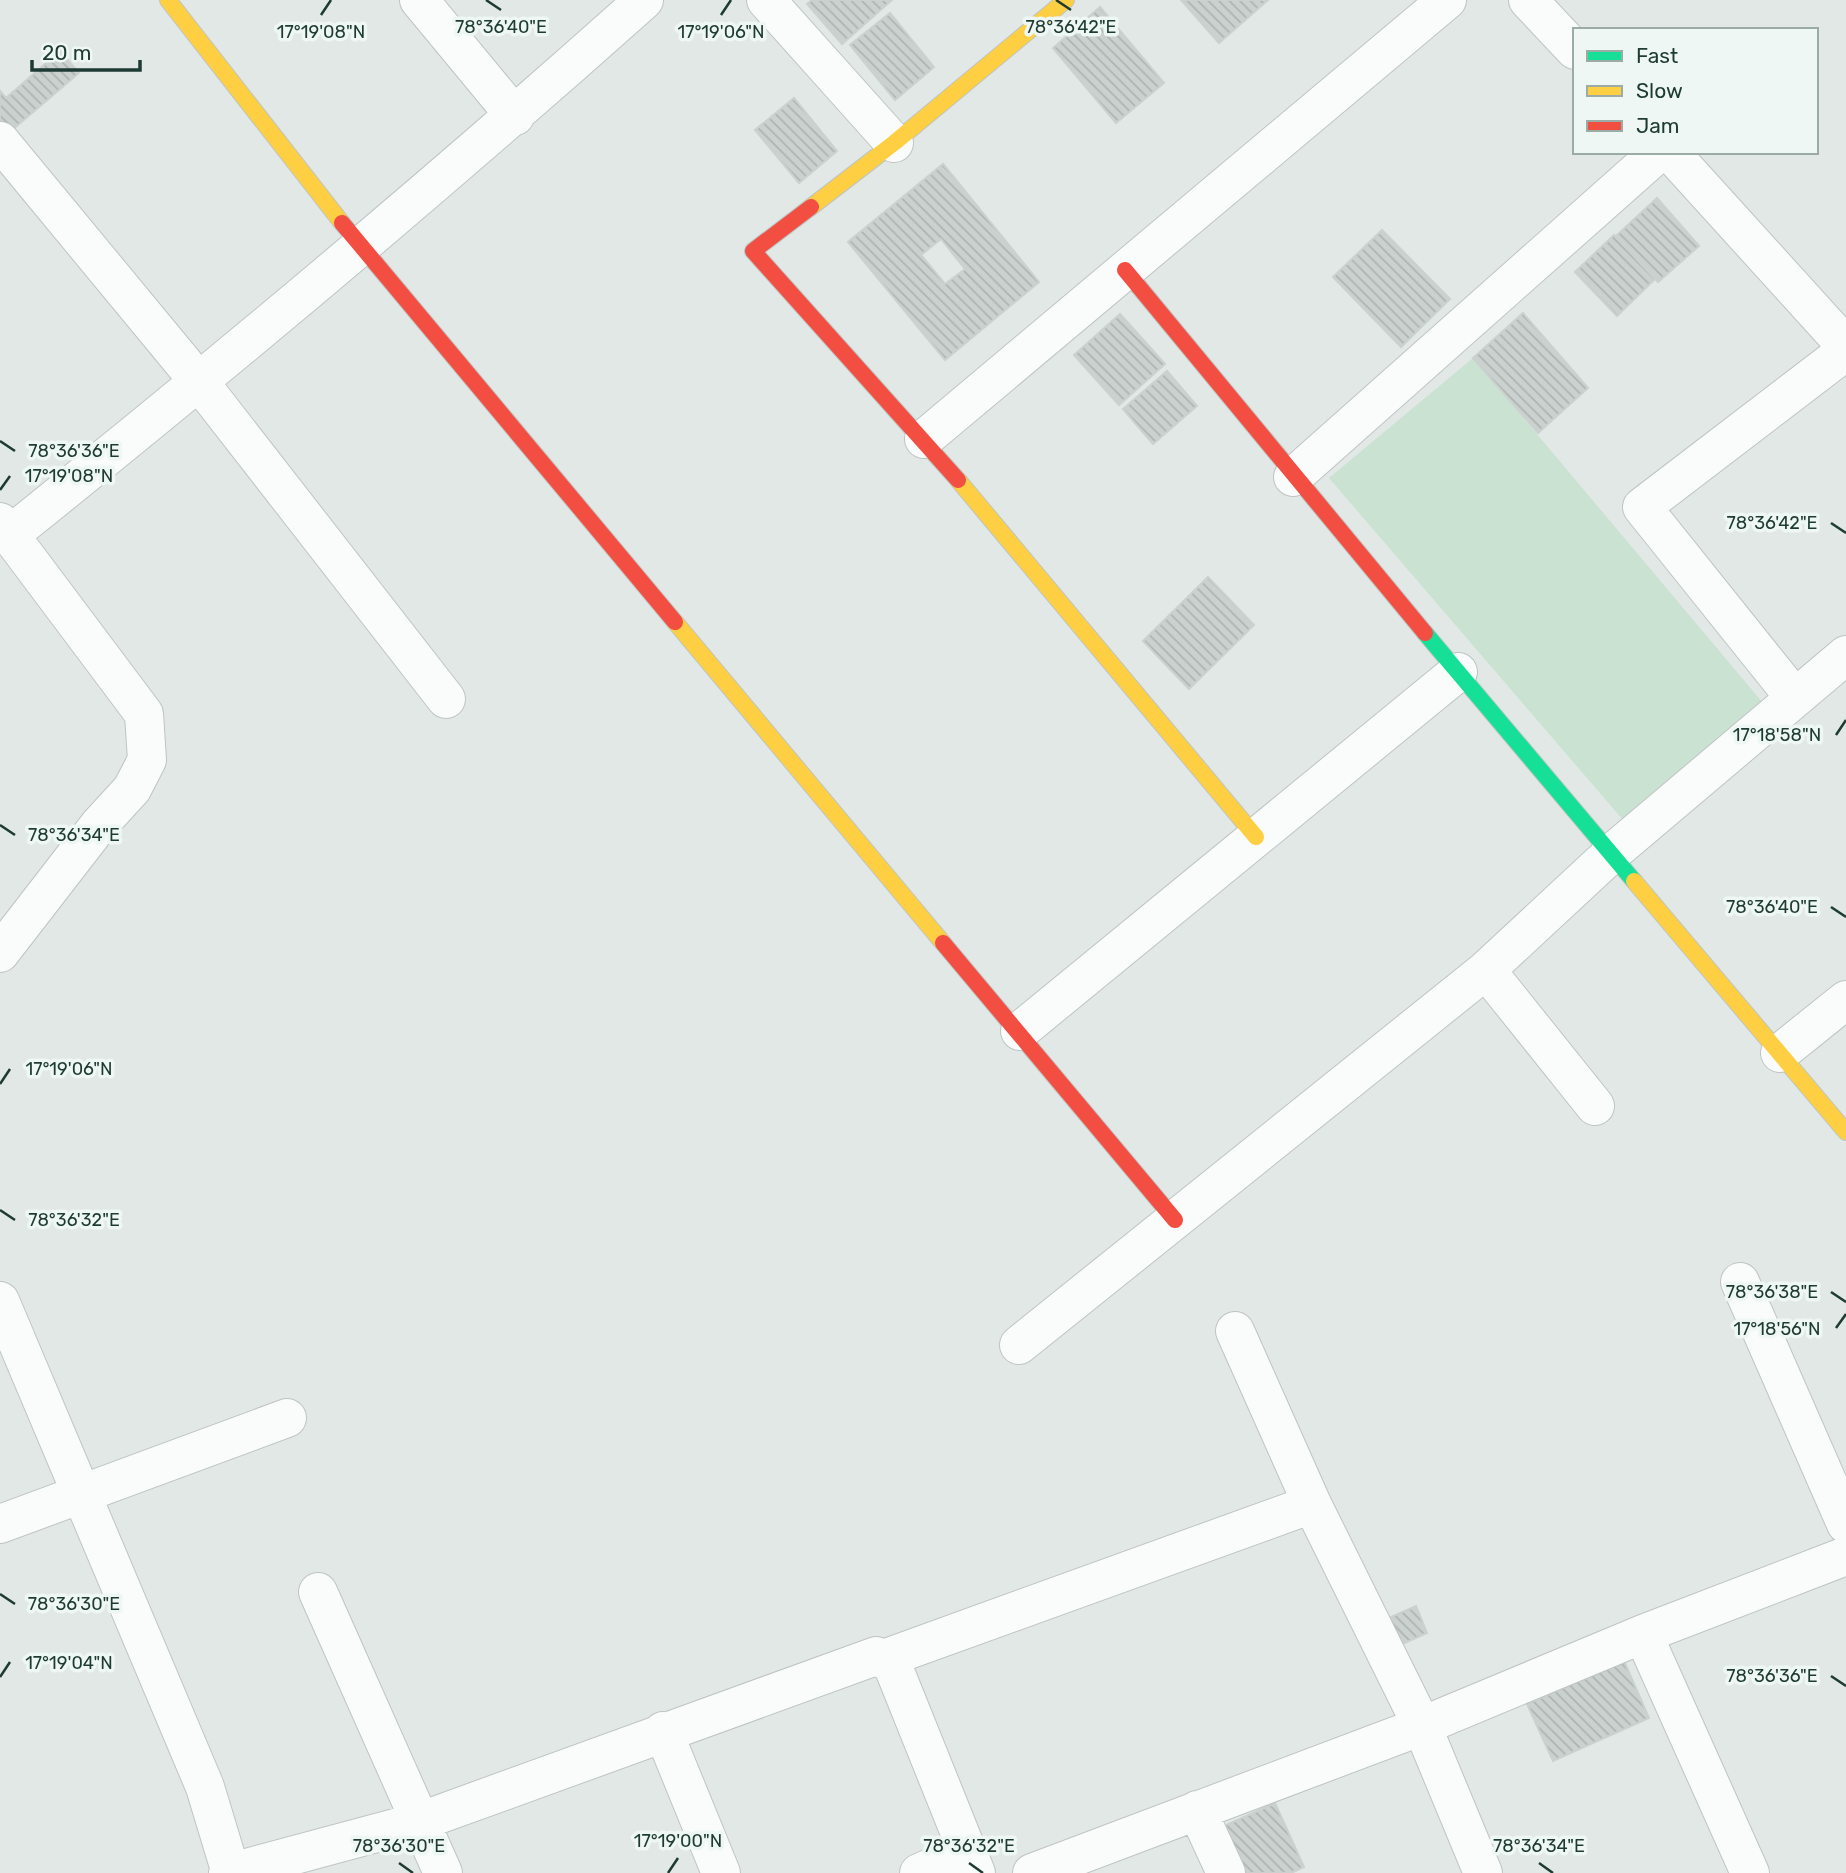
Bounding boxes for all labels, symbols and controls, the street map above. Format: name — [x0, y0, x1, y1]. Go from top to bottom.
text: 78°36'40"E — [455, 16, 547, 38]
text: 78°36'42"E — [1025, 16, 1117, 38]
text: 17°19'08"N — [277, 21, 365, 43]
text: 17°19'06"N — [677, 21, 765, 43]
scale bar — [32, 28, 140, 72]
legend — [1573, 28, 1818, 154]
text: 20 m — [42, 40, 91, 65]
text: Fast — [1636, 43, 1678, 68]
text: Slow — [1636, 78, 1683, 103]
text: Jam — [1636, 113, 1680, 138]
text: 78°36'36"E — [28, 440, 120, 462]
text: 17°19'08"N — [25, 465, 113, 487]
text: 78°36'42"E — [1726, 512, 1818, 534]
text: 17°18'58"N — [1733, 724, 1821, 746]
text: 78°36'34"E — [28, 824, 120, 846]
text: 78°36'40"E — [1726, 896, 1818, 918]
text: 17°19'06"N — [25, 1058, 113, 1080]
text: 78°36'32"E — [28, 1209, 120, 1231]
text: 78°36'38"E — [1726, 1281, 1818, 1303]
text: 17°18'56"N — [1733, 1318, 1821, 1340]
text: 78°36'30"E — [28, 1593, 120, 1615]
text: 17°19'04"N — [25, 1652, 113, 1674]
text: 78°36'36"E — [1726, 1665, 1818, 1687]
text: 17°19'00"N — [634, 1830, 722, 1852]
text: 78°36'30"E — [353, 1835, 445, 1857]
text: 78°36'32"E — [923, 1835, 1015, 1857]
text: 78°36'34"E — [1493, 1835, 1585, 1857]

